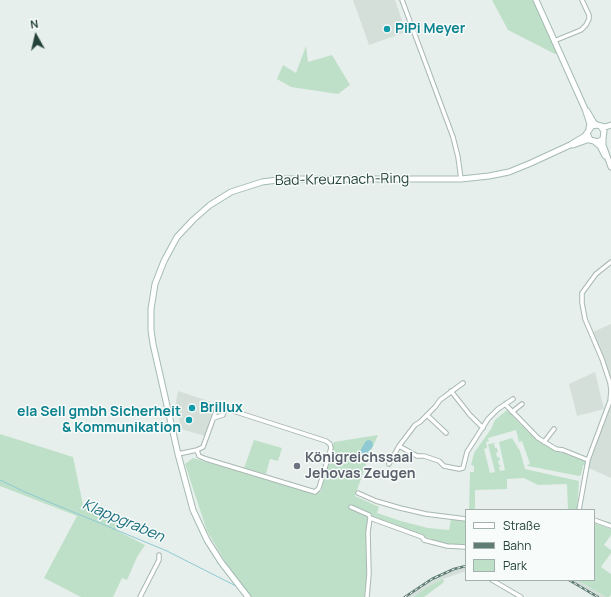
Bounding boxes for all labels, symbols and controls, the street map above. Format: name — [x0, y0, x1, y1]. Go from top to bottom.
north arrow — [16, 16, 56, 56]
text: N — [29, 16, 39, 32]
place label: PiPi Meyer — [395, 21, 465, 37]
marker: PiPi Meyer — [382, 24, 392, 34]
street label: Bad-Kreuznach-Ring — [275, 170, 409, 190]
place label: Brillux — [200, 400, 243, 416]
marker: Brillux — [187, 403, 197, 413]
place label: ela Sell gmbh Sicherheit & Kommunikation — [17, 404, 181, 436]
marker: ela Sell gmbh Sicherheit & Kommunikation — [184, 415, 194, 425]
place label: Königreichssaal Jehovas Zeugen — [305, 450, 415, 482]
marker: Königreichssaal Jehovas Zeugen — [292, 461, 302, 471]
water label: Klappgraben — [79, 496, 167, 546]
legend — [465, 509, 595, 581]
text: Straße — [503, 517, 540, 534]
text: Bahn — [503, 537, 531, 554]
text: Park — [503, 557, 527, 574]

